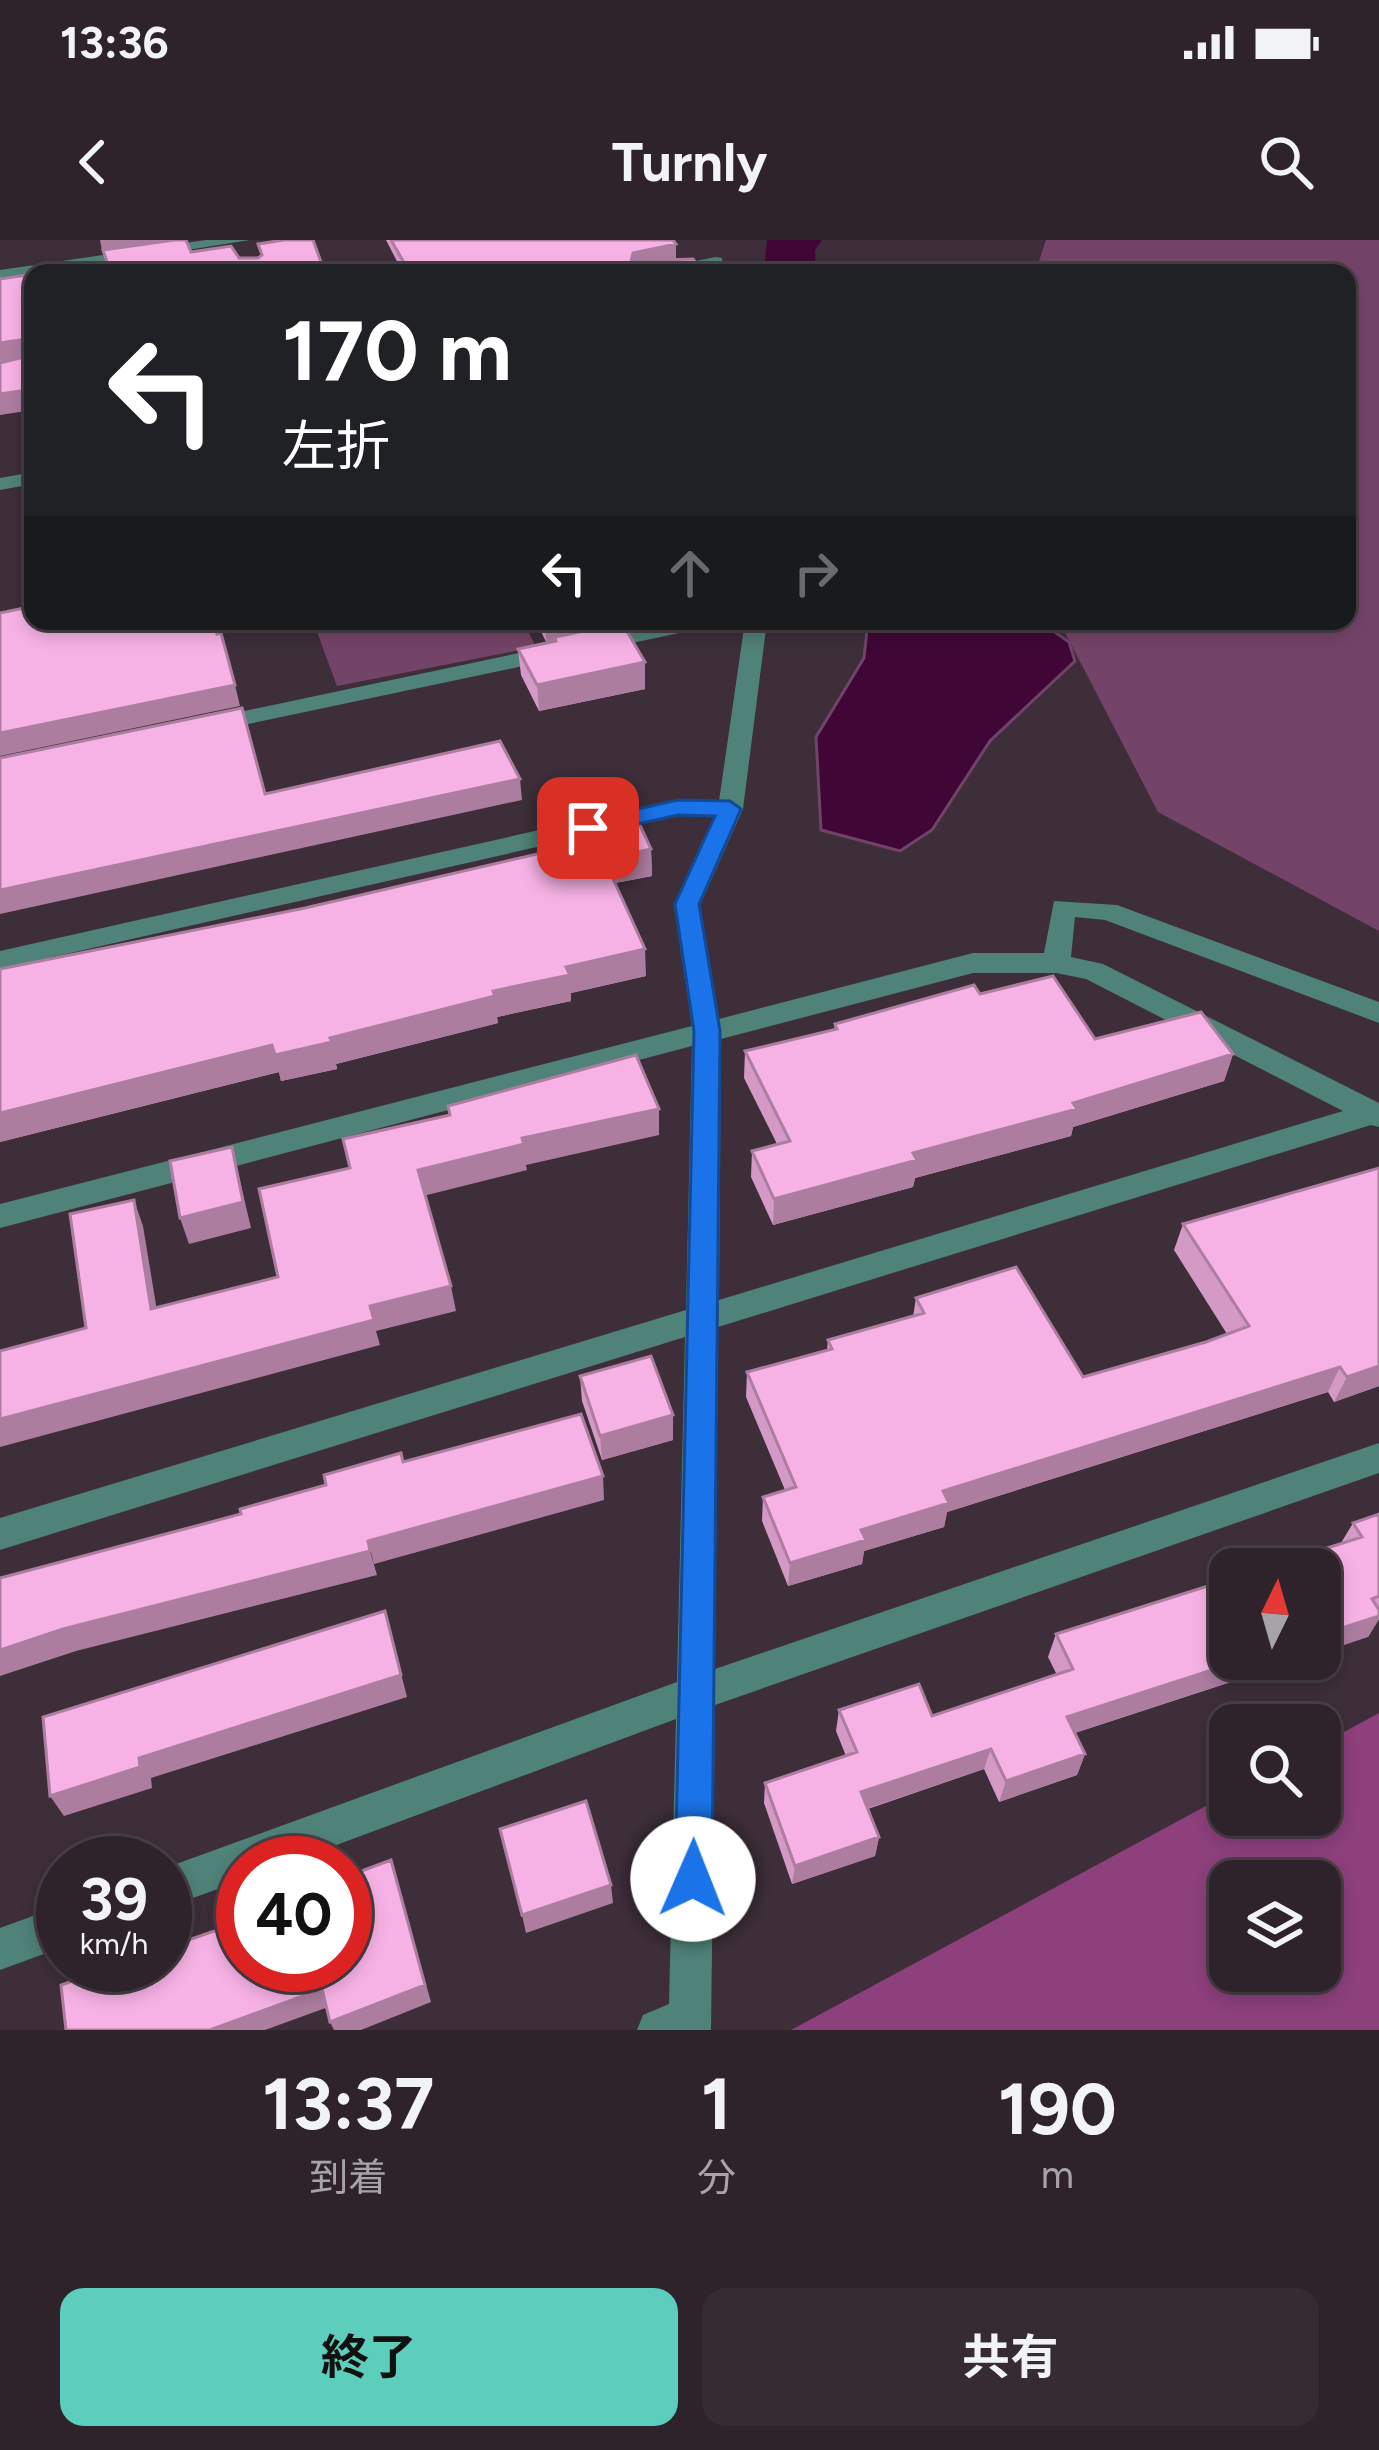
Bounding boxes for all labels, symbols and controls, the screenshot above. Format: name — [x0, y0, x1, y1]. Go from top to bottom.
text: 13:36 — [60, 15, 169, 69]
icon: back — [60, 129, 126, 195]
icon: search — [1253, 129, 1319, 195]
text: Turnly — [612, 130, 767, 195]
text: 170 m — [282, 300, 512, 401]
icon: left — [84, 312, 240, 468]
text: 左折 — [282, 414, 390, 479]
icon: left — [531, 540, 597, 606]
icon: ahead — [657, 540, 723, 606]
icon: right — [783, 540, 849, 606]
pin — [537, 777, 639, 879]
icon: arrive — [555, 795, 621, 861]
north arrow — [1209, 1548, 1341, 1680]
map controls — [1209, 1548, 1341, 1992]
button: search — [1209, 1704, 1341, 1836]
position arrow — [630, 1816, 756, 1942]
speed limit sign: 40 — [216, 1836, 372, 1992]
button: layers — [1209, 1860, 1341, 1992]
text: 39 — [80, 1863, 148, 1935]
text: km/h — [80, 1925, 148, 1962]
text: 13:37 — [262, 2061, 434, 2147]
text: 1 — [701, 2061, 731, 2147]
text: 190 — [998, 2066, 1117, 2152]
text: m — [1041, 2151, 1074, 2198]
text: 到着 — [309, 2154, 387, 2201]
text: 分 — [697, 2154, 736, 2201]
button: 終了 — [60, 2288, 678, 2426]
button: 共有 — [702, 2288, 1319, 2426]

